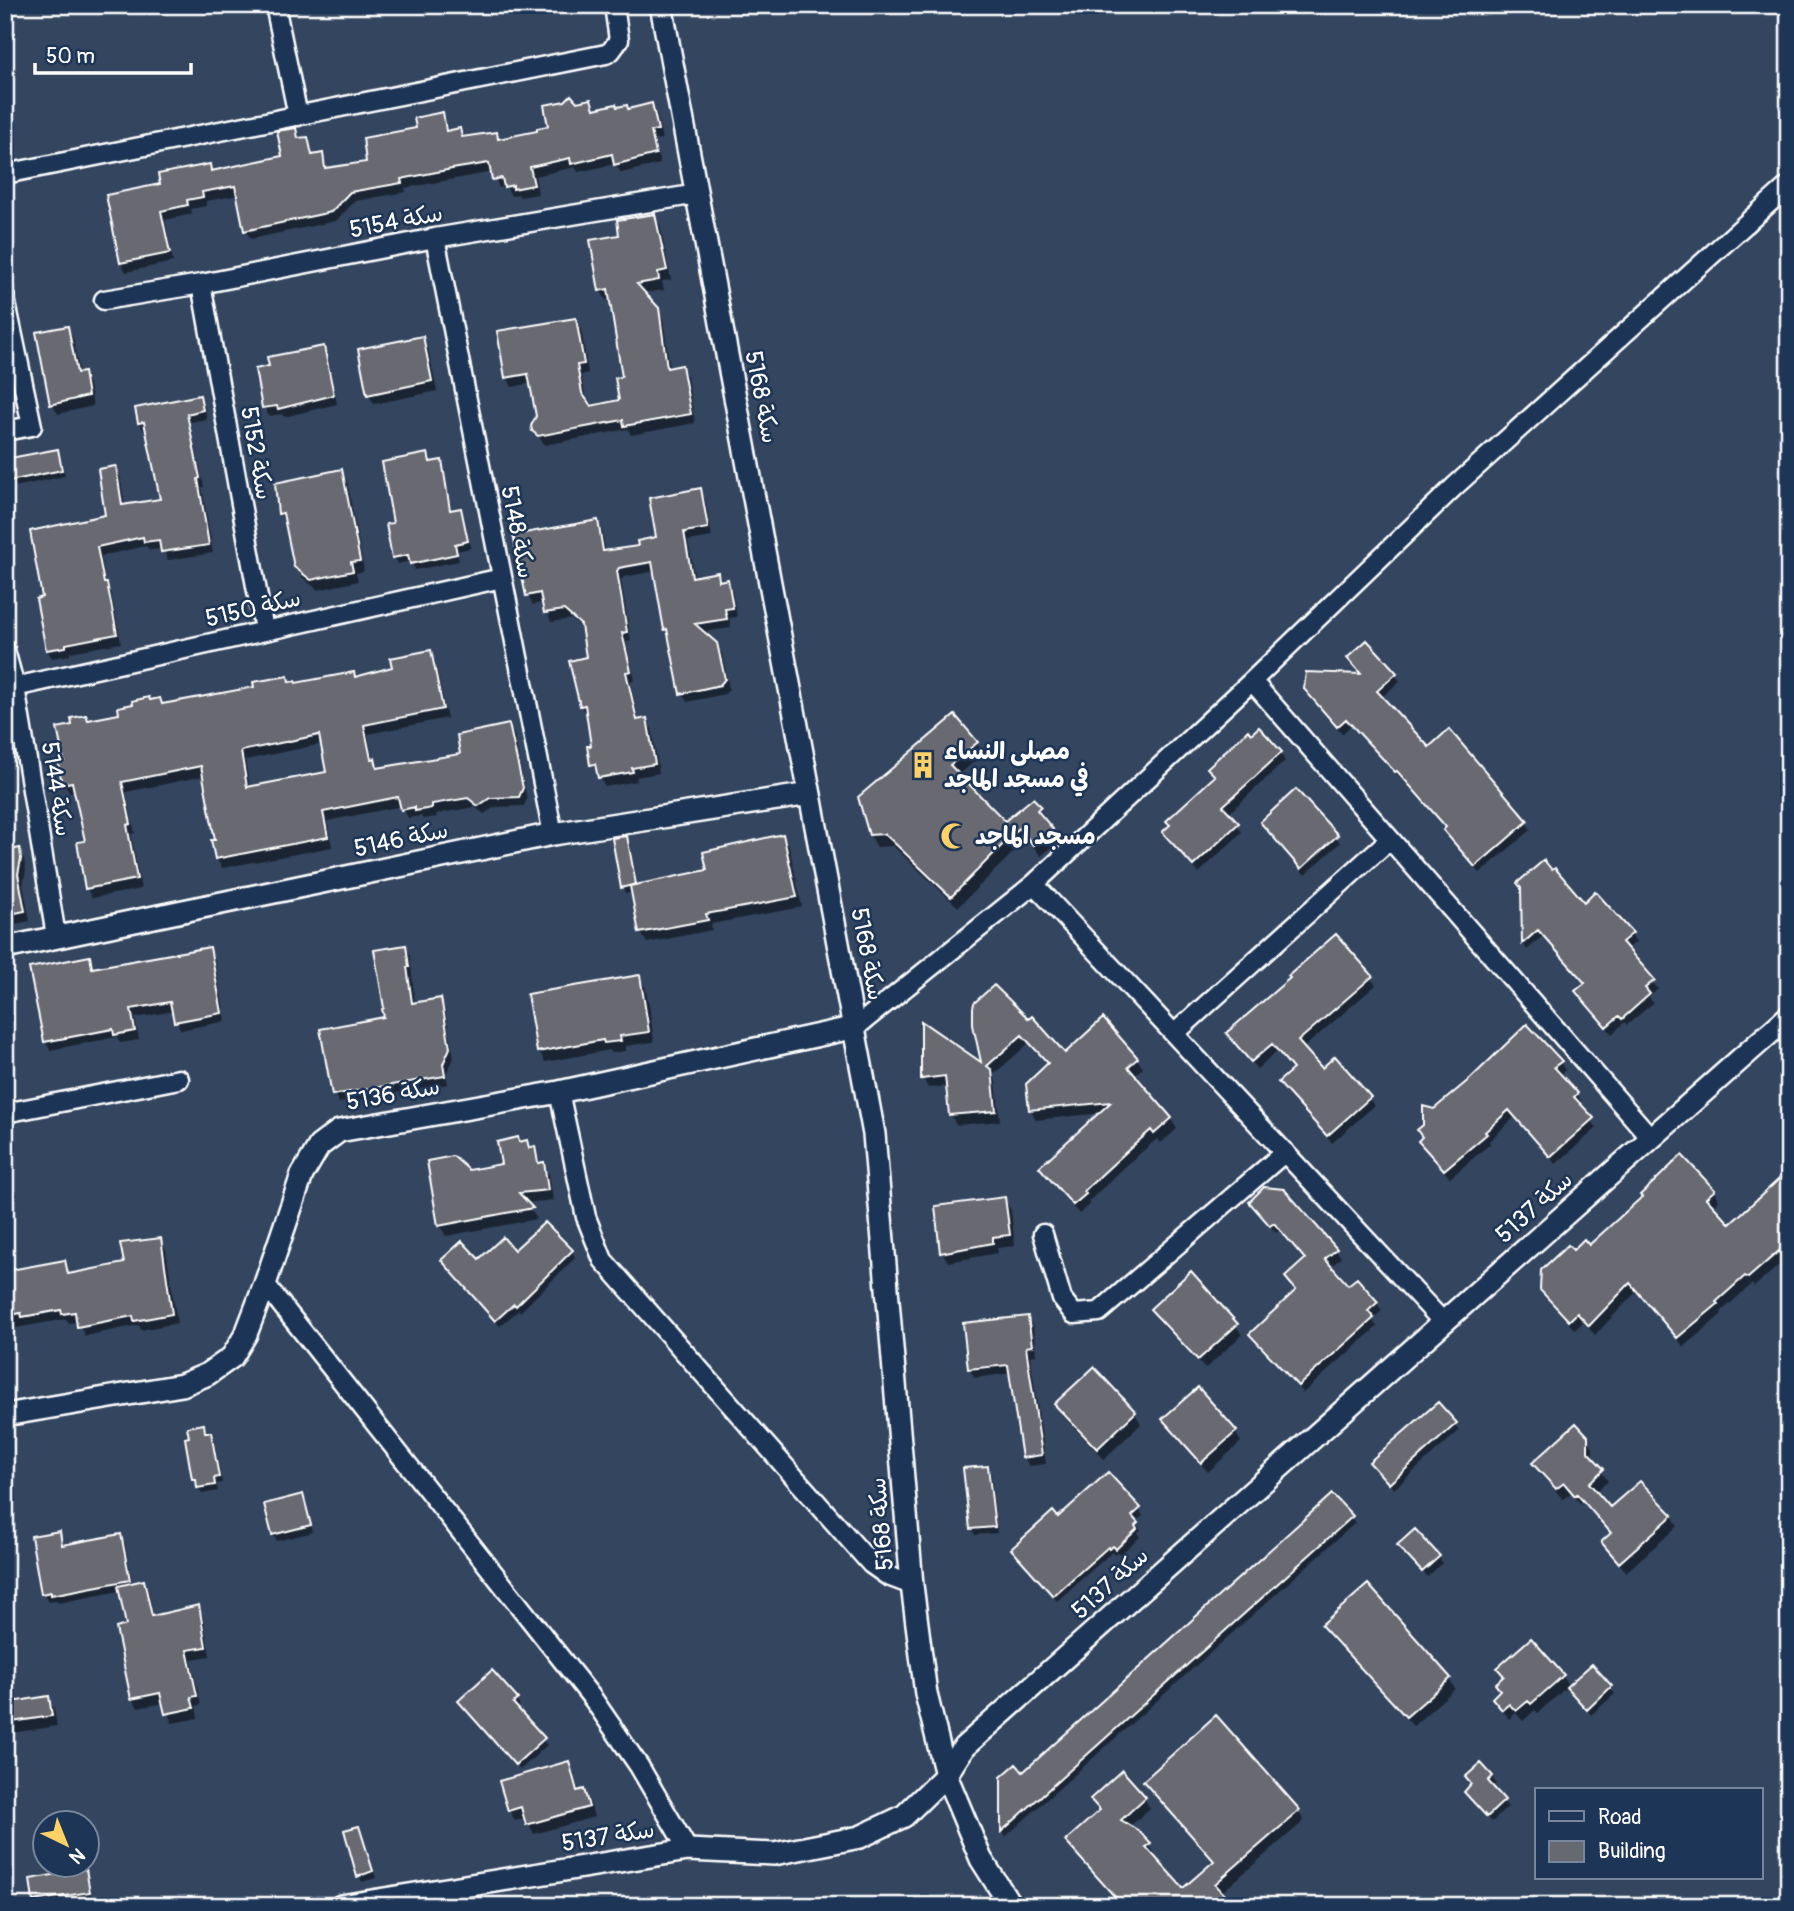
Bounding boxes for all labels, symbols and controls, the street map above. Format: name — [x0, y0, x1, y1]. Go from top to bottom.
scale bar — [35, 32, 191, 76]
text: 50 m — [46, 43, 95, 70]
street label: سكة 5154 — [347, 198, 445, 245]
street label: سكة 5168 — [738, 348, 785, 446]
street label: سكة 5152 — [234, 404, 279, 502]
street label: سكة 5148 — [494, 483, 541, 581]
street label: سكة 5150 — [203, 583, 304, 634]
place label: مصلى النساء في مسجد الماجد — [944, 737, 1089, 797]
street label: سكة 5144 — [35, 740, 78, 838]
building icon: مصلى النساء في مسجد الماجد — [908, 750, 938, 780]
street label: سكة 5146 — [351, 815, 451, 864]
mosque icon: مسجد الماجد — [939, 821, 969, 851]
place label: مسجد الماجد — [975, 822, 1096, 851]
street label: سكة 5168 — [844, 905, 891, 1003]
street label: سكة 5136 — [344, 1072, 442, 1117]
street label: سكة 5137 — [1490, 1165, 1579, 1249]
street label: سكة 5168 — [863, 1476, 900, 1572]
street label: سكة 5137 — [1066, 1541, 1155, 1625]
legend — [1535, 1788, 1762, 1880]
text: Road — [1598, 1804, 1642, 1831]
north arrow — [32, 1810, 102, 1880]
street label: سكة 5137 — [560, 1815, 657, 1858]
text: Building — [1598, 1838, 1665, 1865]
text: N — [64, 1843, 90, 1869]

